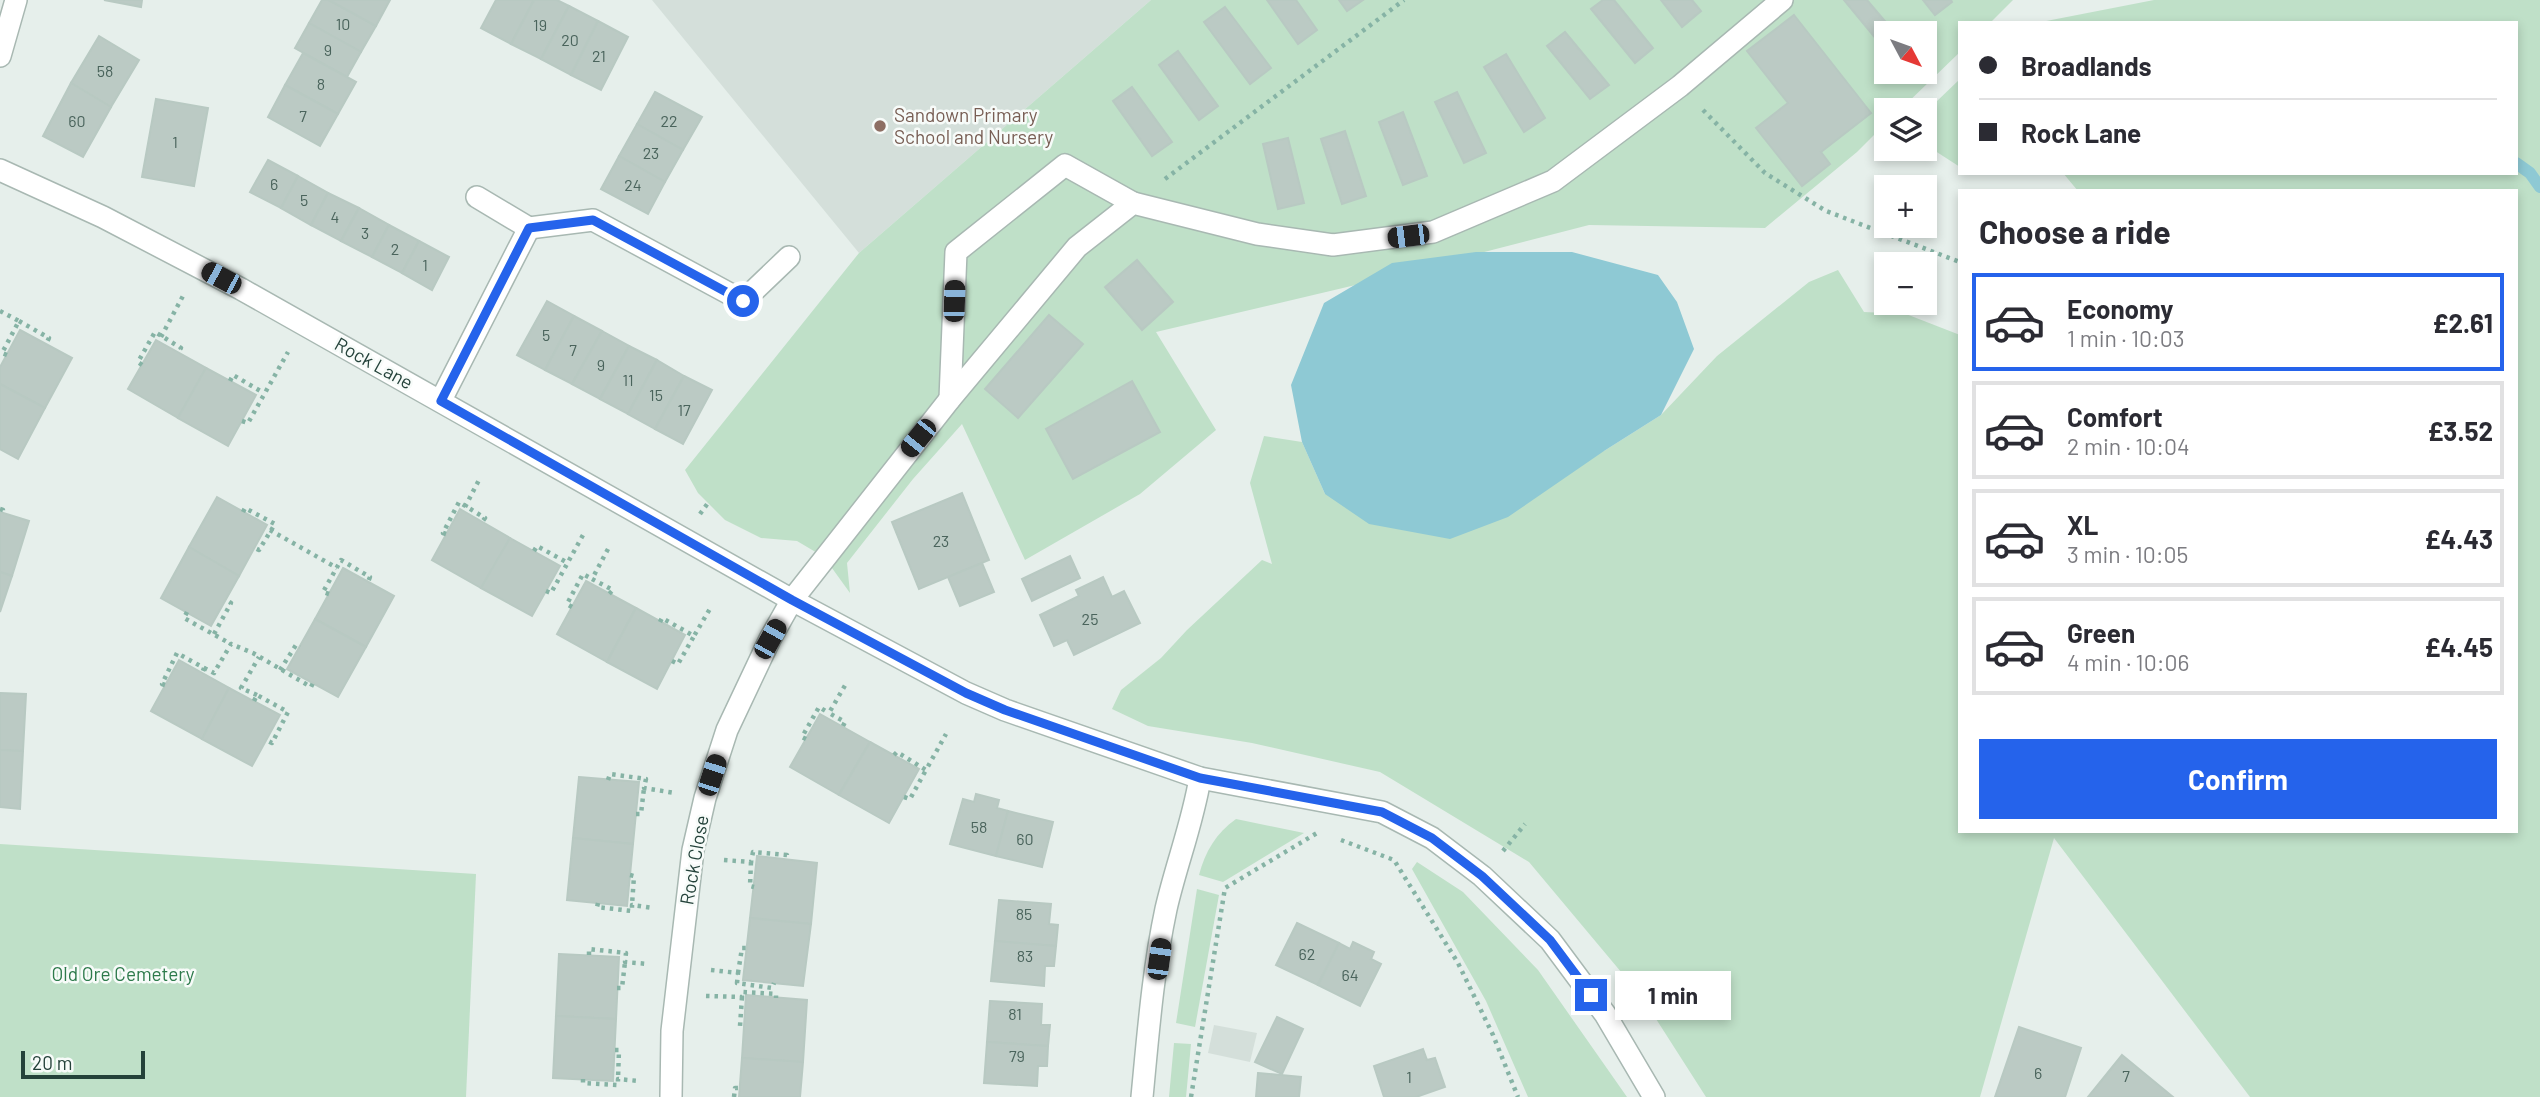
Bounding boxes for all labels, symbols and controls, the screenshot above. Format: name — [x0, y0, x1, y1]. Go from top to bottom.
house number: 10 — [336, 14, 350, 33]
house number: 19 — [533, 15, 547, 34]
north arrow — [1874, 21, 1937, 84]
map controls — [1874, 21, 1937, 315]
house number: 20 — [561, 30, 579, 49]
house number: 9 — [324, 40, 332, 59]
house number: 21 — [592, 46, 606, 65]
text: Broadlands — [2021, 50, 2152, 81]
house number: 58 — [97, 61, 113, 80]
house number: 8 — [317, 74, 325, 93]
button: layers — [1874, 98, 1937, 161]
place label: Sandown Primary School and Nursery — [894, 103, 1054, 148]
house number: 7 — [299, 106, 307, 125]
house number: 60 — [68, 111, 86, 130]
house number: 22 — [660, 111, 678, 130]
text: Rock Lane — [2021, 117, 2141, 148]
marker: Sandown Primary School and Nursery — [872, 118, 888, 134]
house number: 1 — [172, 132, 178, 151]
house number: 23 — [643, 143, 659, 162]
house number: 6 — [270, 174, 278, 193]
house number: 24 — [624, 175, 642, 194]
button: + — [1874, 175, 1937, 238]
house number: 5 — [300, 190, 308, 209]
house number: 4 — [331, 207, 339, 226]
text: Choose a ride — [1979, 212, 2171, 250]
house number: 3 — [361, 223, 369, 242]
car — [1386, 223, 1431, 249]
house number: 2 — [391, 239, 399, 258]
button: − — [1874, 252, 1937, 315]
house number: 1 — [422, 255, 428, 274]
car — [198, 259, 245, 297]
car — [943, 280, 966, 322]
route start — [727, 285, 759, 317]
icon: car — [1983, 291, 2046, 354]
text: Economy — [2067, 293, 2173, 324]
text: £2.61 — [2432, 307, 2493, 338]
text: 1 min · 10:03 — [2067, 324, 2185, 352]
house number: 5 — [542, 325, 550, 344]
street label: Rock Lane — [331, 332, 417, 393]
house number: 7 — [569, 340, 577, 359]
house number: 9 — [597, 355, 605, 374]
house number: 11 — [622, 370, 634, 389]
house number: 15 — [649, 385, 663, 404]
icon: car — [1983, 399, 2046, 462]
house number: 17 — [677, 400, 691, 419]
text: Comfort — [2067, 401, 2163, 432]
car — [897, 415, 940, 461]
text: £3.52 — [2427, 415, 2493, 446]
text: 2 min · 10:04 — [2067, 432, 2190, 460]
icon: car — [1983, 507, 2046, 570]
text: XL — [2067, 509, 2098, 540]
text: £4.43 — [2425, 523, 2493, 554]
house number: 23 — [933, 531, 949, 550]
text: 3 min · 10:05 — [2067, 540, 2188, 568]
house number: 25 — [1082, 609, 1098, 628]
icon: car — [1983, 615, 2046, 678]
car — [751, 616, 790, 662]
text: Green — [2067, 617, 2135, 648]
text: £4.45 — [2425, 631, 2493, 662]
text: 4 min · 10:06 — [2067, 648, 2189, 676]
button: Confirm — [1979, 739, 2497, 819]
car — [696, 752, 729, 798]
street label: Rock Close — [674, 813, 713, 907]
house number: 58 — [971, 817, 987, 836]
house number: 60 — [1016, 829, 1034, 848]
house number: 85 — [1016, 904, 1032, 923]
car — [1146, 937, 1173, 981]
house number: 62 — [1299, 944, 1315, 963]
house number: 83 — [1017, 946, 1033, 965]
park label: Old Ore Cemetery — [51, 962, 195, 985]
house number: 64 — [1341, 965, 1359, 984]
callout: 1 min — [1616, 970, 1731, 1020]
route end — [1575, 979, 1607, 1011]
text: 1 min — [1648, 981, 1698, 1009]
house number: 81 — [1008, 1004, 1022, 1023]
house number: 79 — [1009, 1046, 1025, 1065]
scale bar — [21, 1048, 145, 1080]
text: 20 m — [32, 1051, 72, 1074]
house number: 6 — [2034, 1063, 2042, 1082]
house number: 7 — [2122, 1066, 2130, 1085]
house number: 1 — [1406, 1067, 1412, 1086]

